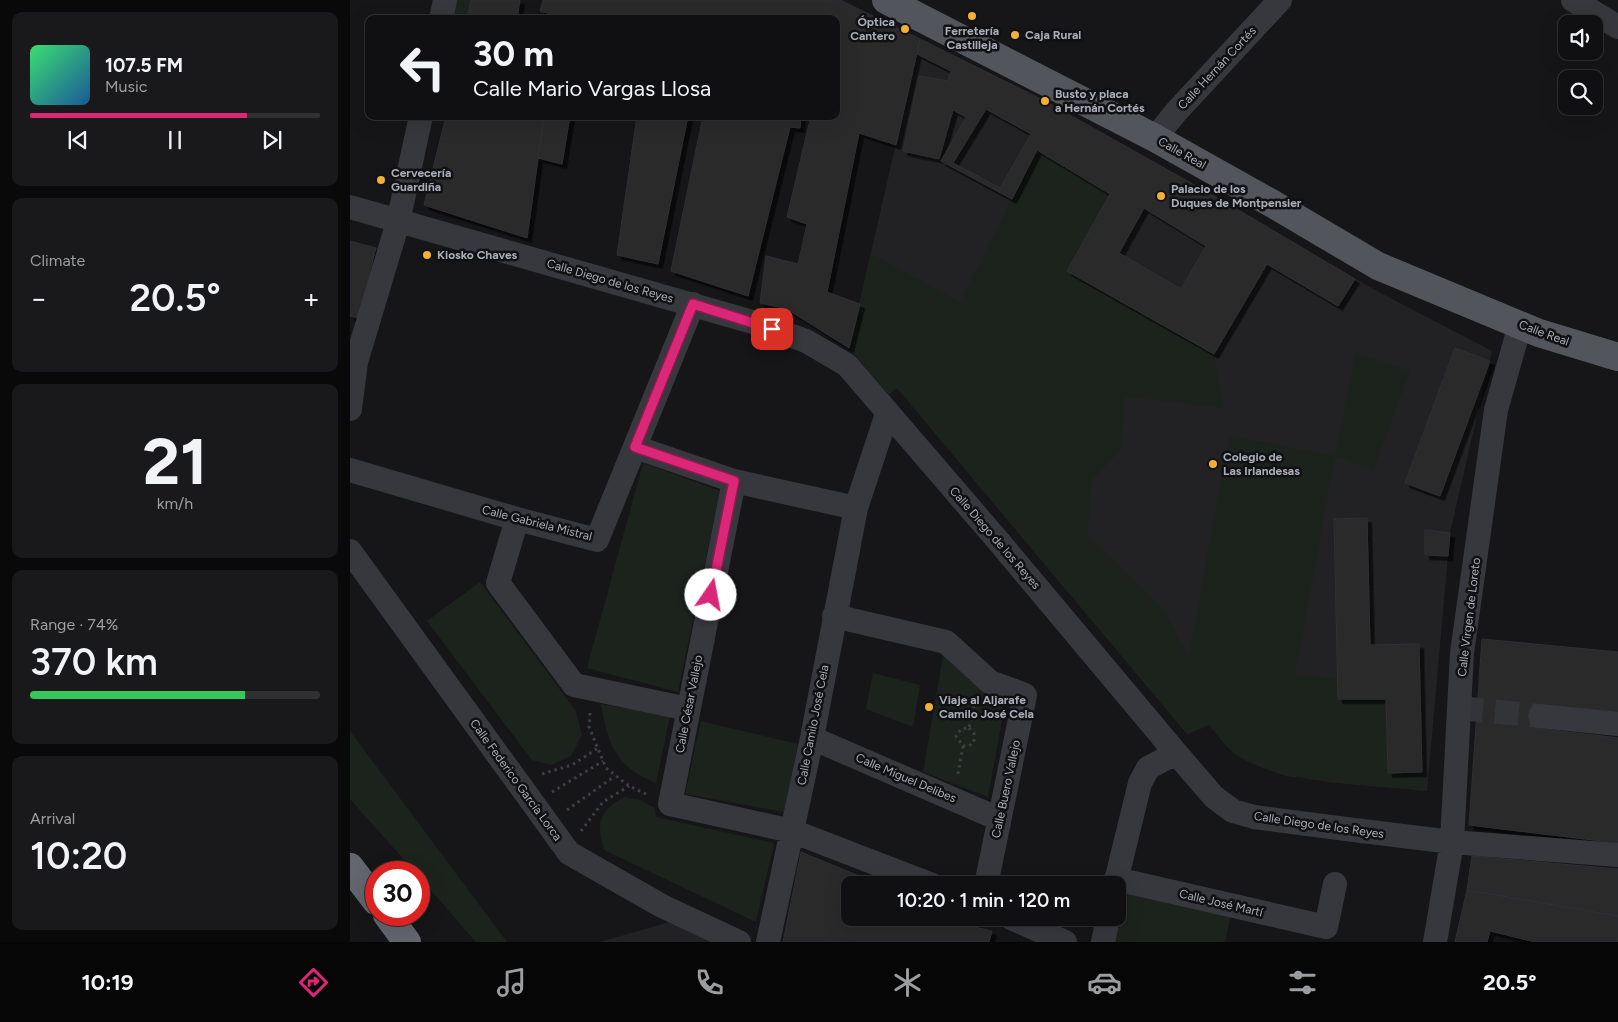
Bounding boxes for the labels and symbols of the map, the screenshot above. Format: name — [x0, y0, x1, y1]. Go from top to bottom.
marker: Ferretería Castilleja — [966, 10, 978, 22]
place label: Óptica Cantero — [850, 15, 895, 43]
marker: Óptica Cantero — [899, 23, 911, 35]
street label: Calle Hernán Cortés — [1175, 23, 1259, 112]
place label: Ferretería Castilleja — [945, 24, 999, 52]
place label: Caja Rural — [1025, 28, 1081, 42]
marker: Caja Rural — [1009, 29, 1021, 41]
place label: Busto y placa a Hernán Cortés — [1055, 87, 1145, 115]
marker: Busto y placa a Hernán Cortés — [1039, 95, 1051, 107]
street label: Calle Real — [1156, 134, 1208, 172]
place label: Cervecería Guardiña — [391, 166, 451, 194]
marker: Cervecería Guardiña — [375, 174, 387, 186]
place label: Palacio de los Duques de Montpensier — [1171, 182, 1302, 210]
marker: Palacio de los Duques de Montpensier — [1155, 190, 1167, 202]
place label: Kiosko Chaves — [437, 248, 518, 262]
marker: Kiosko Chaves — [421, 249, 433, 261]
street label: Calle Diego de los Reyes — [545, 256, 675, 306]
pin — [751, 308, 793, 350]
street label: Calle Real — [1517, 317, 1571, 349]
place label: Colegio de Las Irlandesas — [1223, 450, 1300, 478]
marker: Colegio de Las Irlandesas — [1207, 458, 1219, 470]
street label: Calle Diego de los Reyes — [947, 484, 1044, 592]
street label: Calle Gabriela Mistral — [481, 503, 593, 543]
street label: Calle Virgen de Loreto — [1455, 557, 1483, 677]
position arrow — [684, 568, 736, 620]
street label: Calle César Vallejo — [673, 654, 705, 754]
street label: Calle Camilo José Cela — [794, 664, 832, 786]
place label: Viaje al Aljarafe Camilo José Cela — [939, 693, 1034, 721]
marker: Viaje al Aljarafe Camilo José Cela — [923, 701, 935, 713]
street label: Calle Federico García Lorca — [467, 716, 565, 844]
street label: Calle Buero Vallejo — [989, 739, 1023, 839]
street label: Calle Miguel Delibes — [854, 750, 959, 806]
street label: Calle Diego de los Reyes — [1253, 809, 1385, 841]
speed limit sign: 30 — [365, 861, 430, 926]
street label: Calle José Martí — [1178, 887, 1265, 920]

